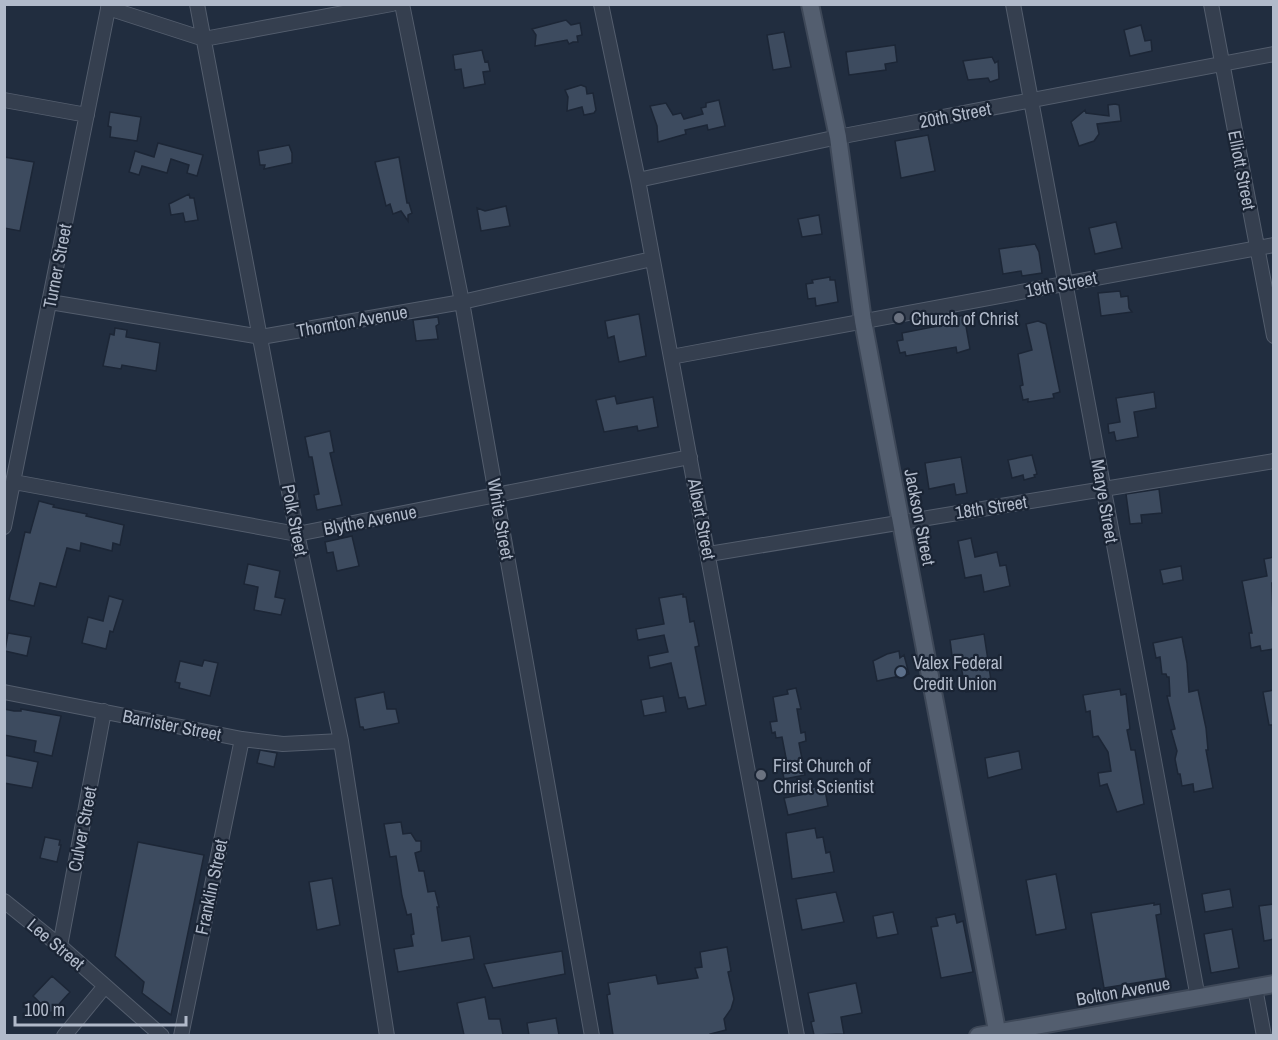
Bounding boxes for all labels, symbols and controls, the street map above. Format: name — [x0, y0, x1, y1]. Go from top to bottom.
street label: 20th Street — [917, 96, 993, 134]
street label: Elliott Street — [1222, 128, 1262, 212]
street label: Turner Street — [37, 222, 77, 310]
street label: 19th Street — [1023, 265, 1099, 303]
street label: Thornton Avenue — [295, 299, 409, 343]
place label: Church of Christ — [911, 306, 1018, 331]
marker: Church of Christ — [892, 311, 906, 325]
street label: Marye Street — [1085, 457, 1125, 545]
street label: Jackson Street — [898, 467, 942, 567]
street label: Albert Street — [682, 475, 722, 562]
street label: White Street — [482, 476, 520, 562]
street label: Polk Street — [276, 482, 314, 558]
street label: 18th Street — [953, 489, 1029, 525]
street label: Blythe Avenue — [321, 499, 419, 541]
place label: Valex Federal Credit Union — [913, 650, 1002, 696]
marker: Valex Federal Credit Union — [894, 665, 908, 679]
street label: Barrister Street — [120, 703, 224, 747]
place label: First Church of Christ Scientist — [773, 753, 874, 799]
marker: First Church of Christ Scientist — [754, 768, 768, 782]
street label: Culver Street — [62, 784, 102, 874]
street label: Franklin Street — [189, 837, 233, 937]
street label: Lee Street — [22, 913, 90, 975]
street label: Bolton Avenue — [1074, 970, 1172, 1012]
scale bar — [15, 989, 186, 1027]
text: 100 m — [24, 997, 65, 1022]

